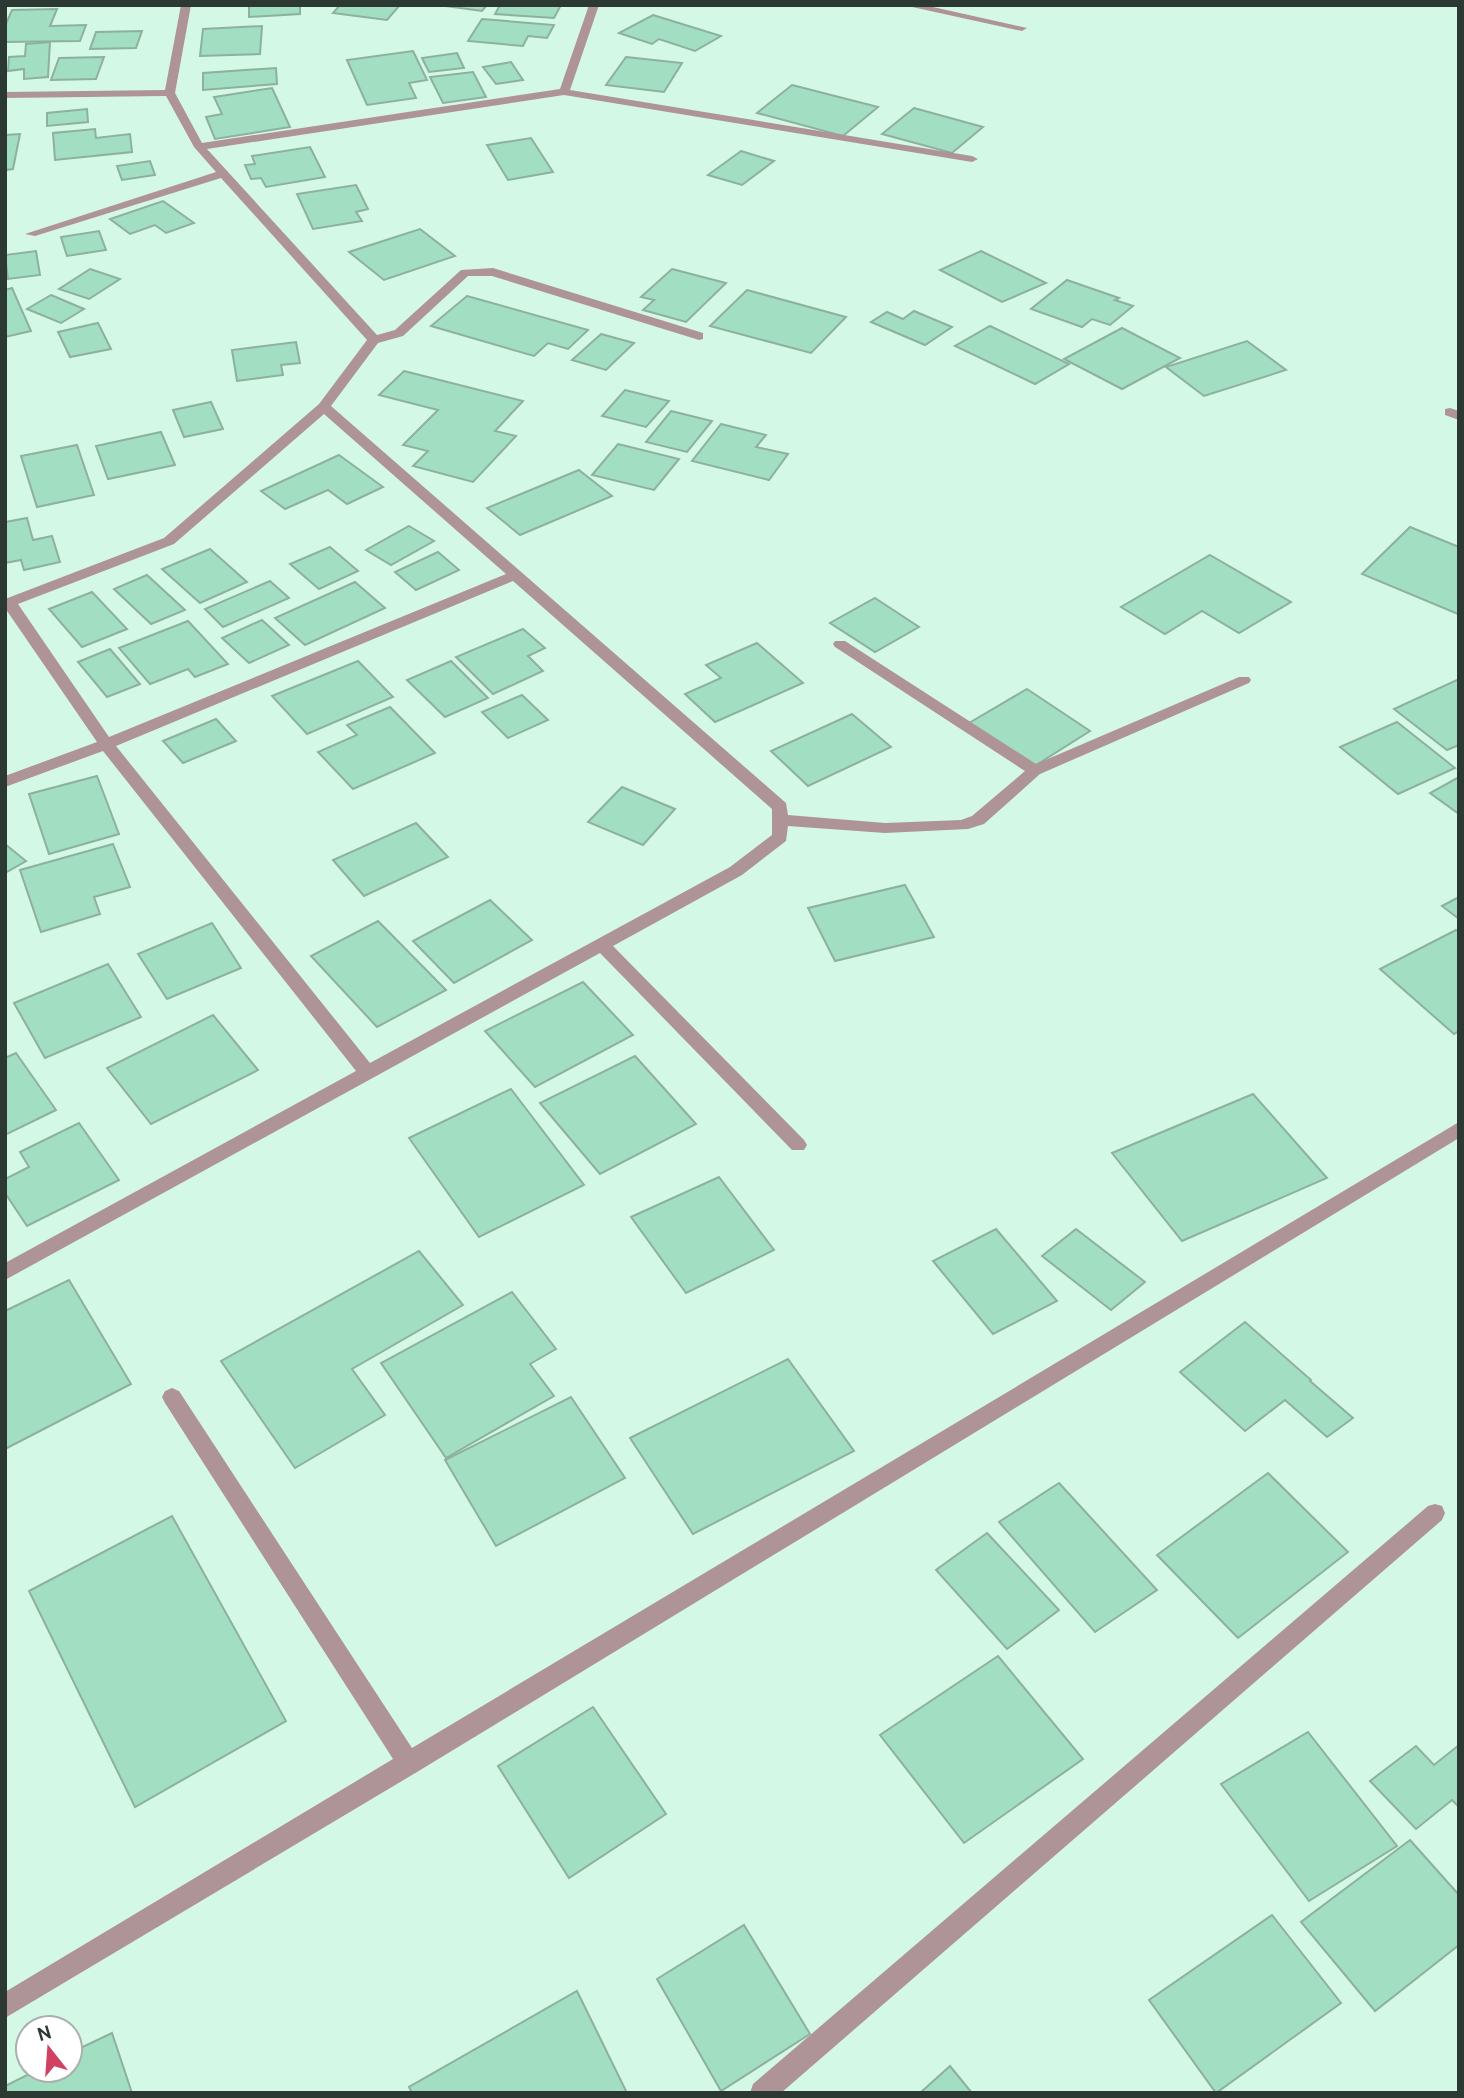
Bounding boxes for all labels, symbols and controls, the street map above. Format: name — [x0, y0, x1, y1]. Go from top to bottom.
north arrow — [14, 2014, 84, 2084]
text: N — [34, 2020, 54, 2046]

